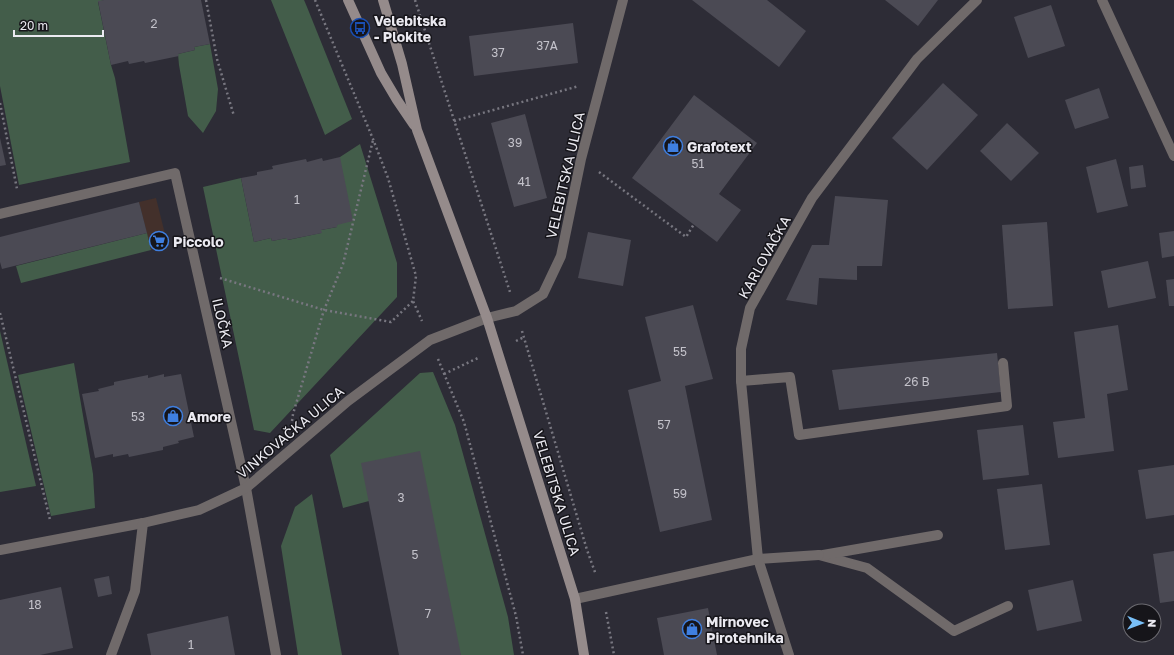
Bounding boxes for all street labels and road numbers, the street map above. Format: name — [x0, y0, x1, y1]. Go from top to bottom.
street label: VELEBITSKA ULICA — [542, 109, 588, 240]
street label: KARLOVAČKA — [734, 212, 794, 302]
street label: ILOČKA — [209, 296, 237, 350]
street label: VINKOVAČKA ULICA — [233, 382, 348, 482]
street label: VELEBITSKA ULICA — [530, 428, 584, 558]

